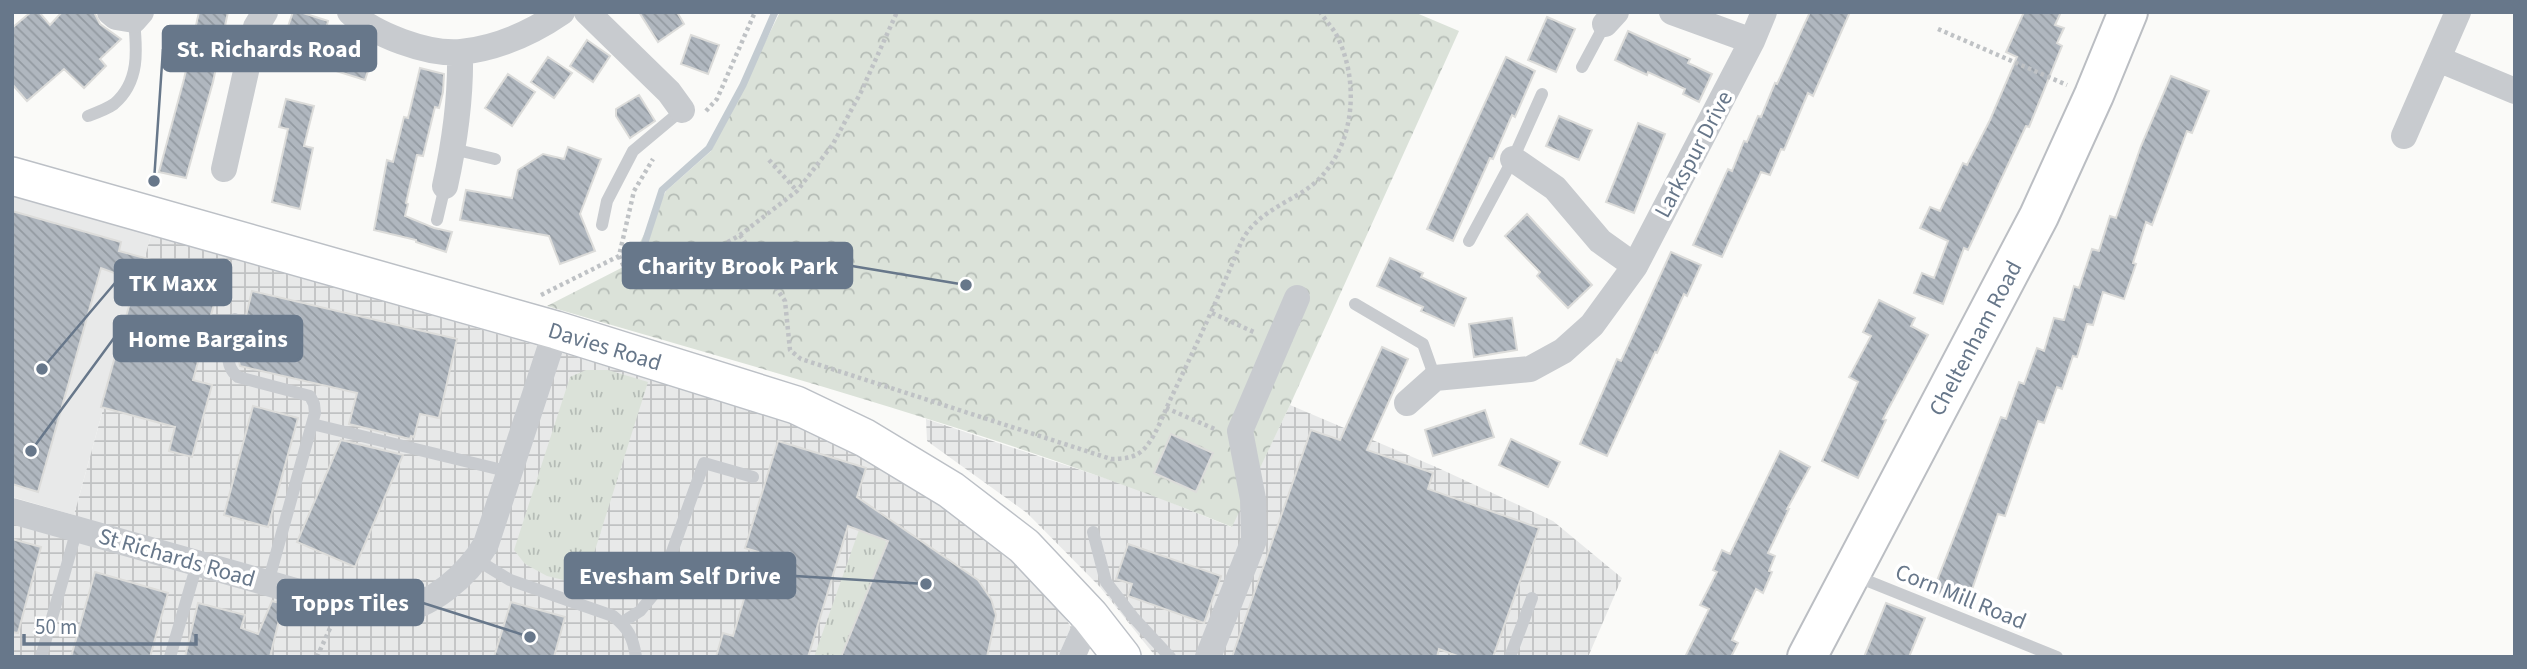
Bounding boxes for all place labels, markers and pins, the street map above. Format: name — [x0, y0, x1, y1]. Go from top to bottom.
callout: St. Richards Road — [163, 26, 376, 71]
callout: Charity Brook Park — [623, 243, 852, 288]
callout: TK Maxx — [115, 260, 231, 305]
callout: Home Bargains — [114, 316, 302, 361]
callout: Evesham Self Drive — [565, 553, 795, 598]
callout: Topps Tiles — [278, 580, 423, 625]

